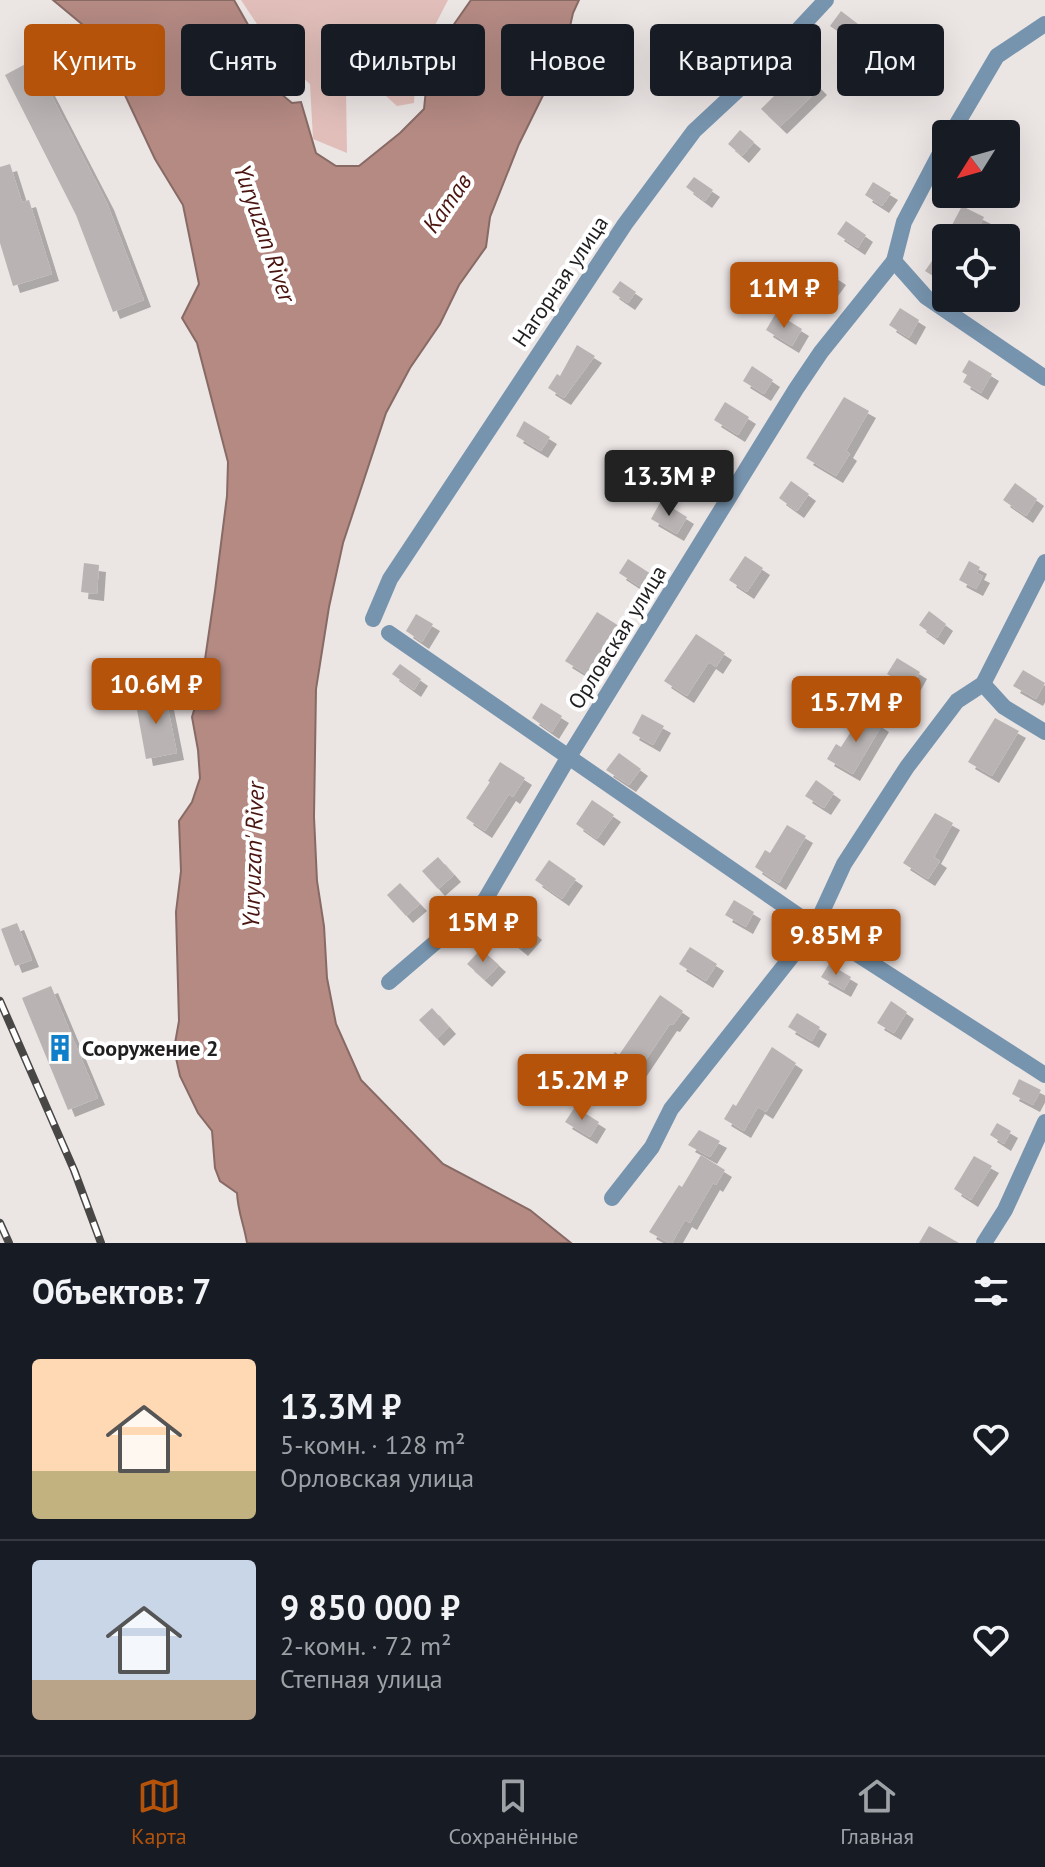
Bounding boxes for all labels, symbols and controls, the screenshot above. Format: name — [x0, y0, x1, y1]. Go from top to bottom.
chip: Купить — [24, 24, 165, 96]
chip: Снять — [181, 24, 305, 96]
chip: Фильтры — [321, 24, 485, 96]
chip: Новое — [501, 24, 634, 96]
chip: Квартира — [650, 24, 821, 96]
chip: Дом — [837, 24, 944, 96]
north arrow — [932, 120, 1020, 208]
map controls — [932, 120, 1020, 312]
water label: Yuryuzan River — [227, 160, 304, 308]
water label: Катав — [415, 167, 479, 239]
street label: Нагорная улица — [506, 210, 614, 352]
button: locate — [932, 224, 1020, 312]
pin: 11M ₽ — [728, 262, 840, 330]
text: 11M ₽ — [748, 271, 820, 304]
pin: 13.3M ₽ — [595, 450, 743, 518]
text: 13.3M ₽ — [623, 459, 715, 492]
street label: Орловская улица — [562, 560, 672, 714]
pin: 10.6M ₽ — [82, 658, 230, 726]
text: 10.6M ₽ — [110, 667, 202, 700]
pin: 15.7M ₽ — [782, 676, 930, 744]
text: 15.7M ₽ — [810, 685, 902, 718]
water label: Yuryuzan' River — [235, 779, 271, 929]
pin: 15M ₽ — [427, 896, 539, 964]
text: 15M ₽ — [447, 905, 519, 938]
pin: 9.85M ₽ — [762, 909, 910, 977]
text: 9.85M ₽ — [790, 918, 882, 951]
building icon: Сооружение 2 — [45, 1033, 75, 1063]
place label: Сооружение 2 — [82, 1034, 218, 1062]
pin: 15.2M ₽ — [508, 1054, 656, 1122]
text: 15.2M ₽ — [536, 1063, 628, 1096]
text: Объектов: 7 — [32, 1269, 211, 1313]
icon: filters — [969, 1269, 1013, 1313]
text: 13.3M ₽ — [280, 1384, 401, 1428]
icon: home — [96, 1391, 192, 1487]
icon: heart — [969, 1417, 1013, 1461]
text: 5-комн. · 128 m² — [280, 1428, 466, 1461]
text: Орловская улица — [280, 1461, 474, 1494]
text: 9 850 000 ₽ — [280, 1585, 460, 1629]
icon: home — [96, 1592, 192, 1688]
icon: heart — [969, 1618, 1013, 1662]
text: 2-комн. · 72 m² — [280, 1629, 451, 1662]
text: Степная улица — [280, 1662, 443, 1695]
tab: Карта — [131, 1774, 187, 1850]
tab: Сохранённые — [449, 1774, 578, 1850]
tab: Главная — [840, 1774, 914, 1850]

